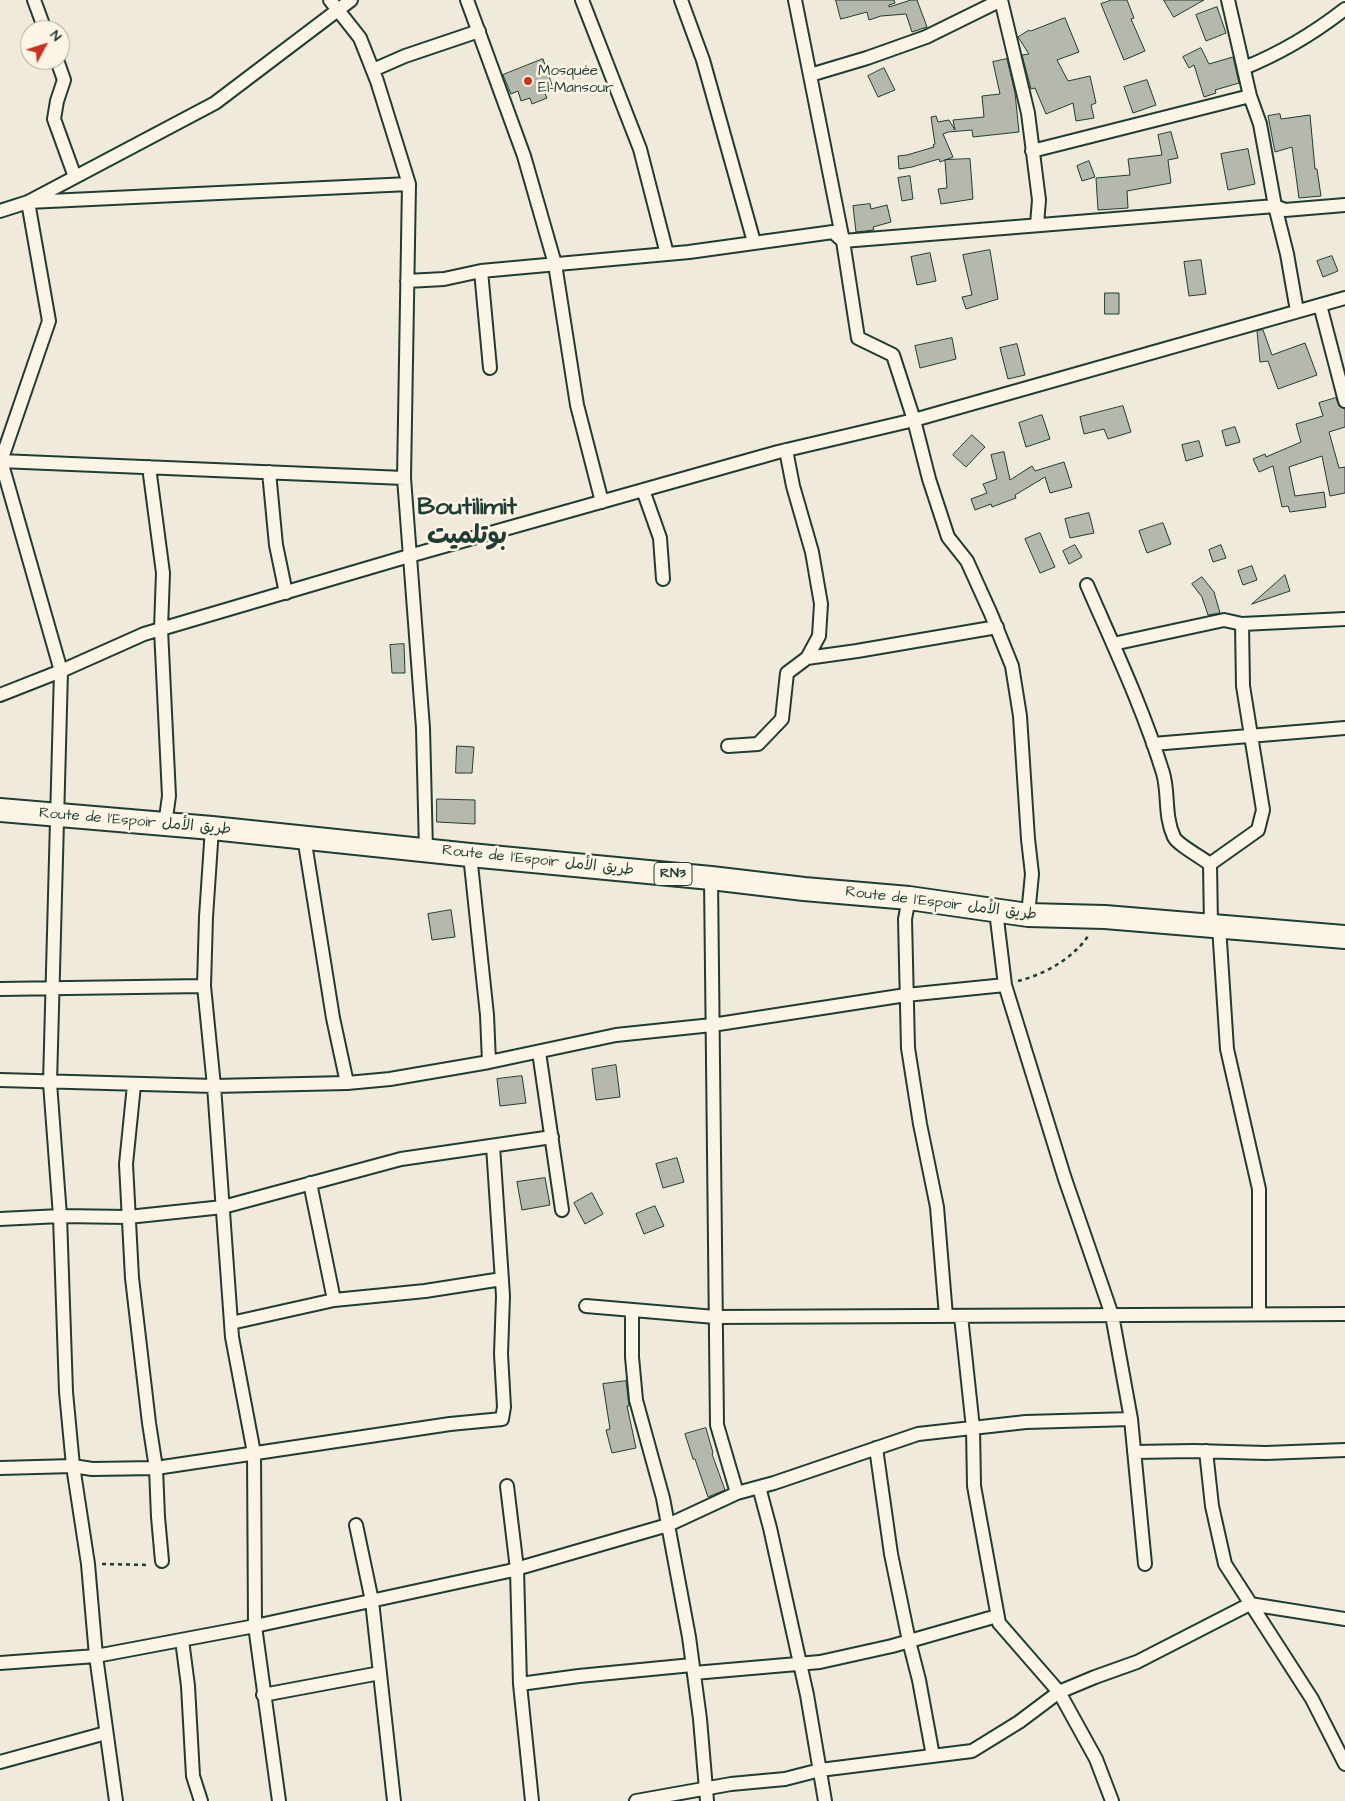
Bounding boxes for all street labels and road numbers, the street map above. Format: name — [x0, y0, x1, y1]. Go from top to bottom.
street label: Route de l’Espoir طريق الأمل — [38, 805, 232, 839]
street label: Route de l’Espoir طريق الأمل — [441, 842, 635, 880]
road number: RN3 — [654, 862, 692, 886]
street label: Route de l’Espoir طريق الأمل — [844, 883, 1038, 925]

